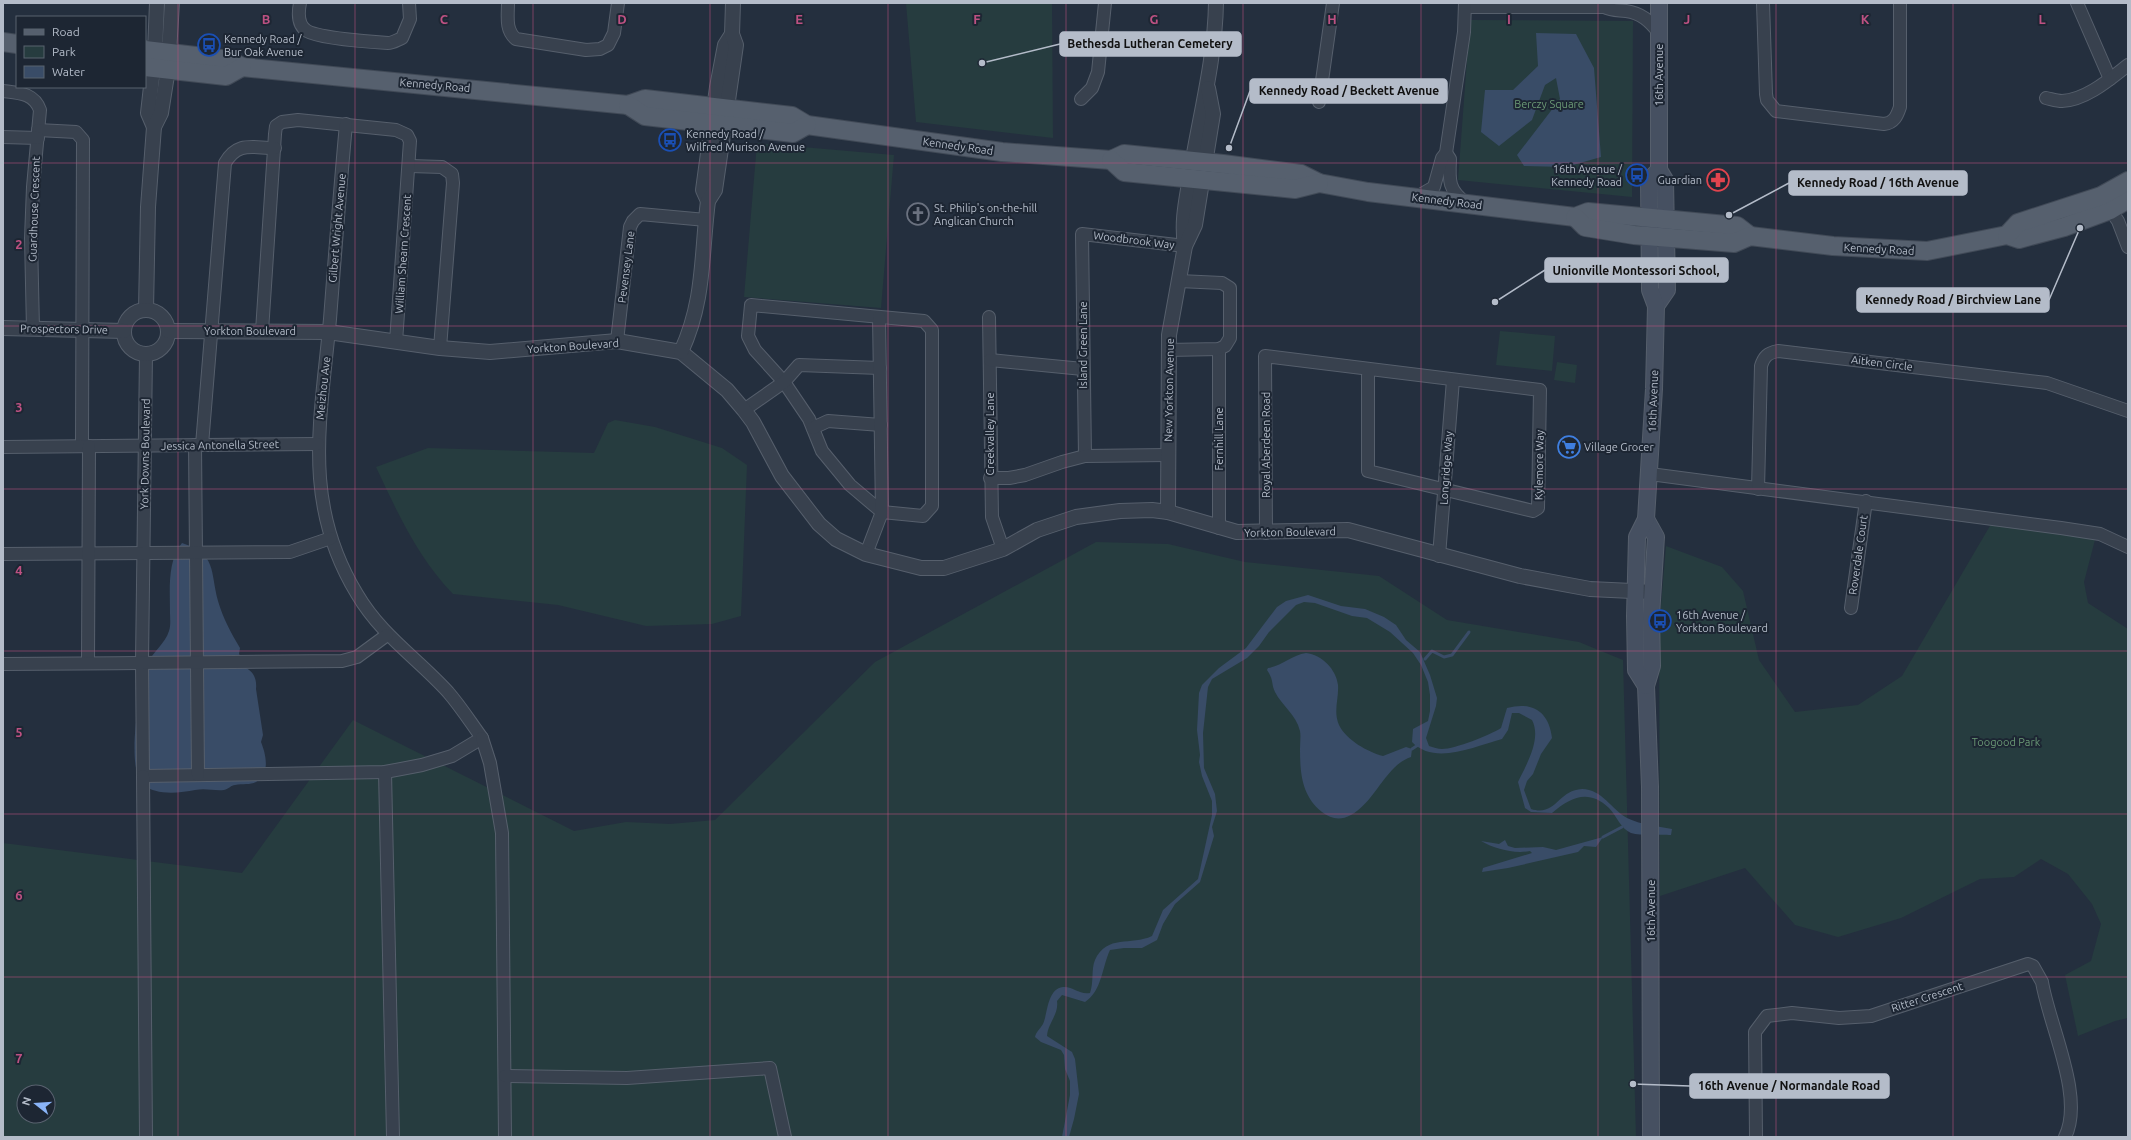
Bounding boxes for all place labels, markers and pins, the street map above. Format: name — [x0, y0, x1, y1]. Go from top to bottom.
bus stop icon: Kennedy Road / Bur Oak Avenue — [196, 32, 222, 58]
callout: Bethesda Lutheran Cemetery — [1060, 32, 1241, 56]
place label: Kennedy Road / Bur Oak Avenue — [224, 33, 303, 58]
callout: Kennedy Road / Beckett Avenue — [1250, 79, 1447, 103]
bus stop icon: Kennedy Road / Wilfred Murison Avenue — [657, 127, 683, 153]
place label: Kennedy Road / Wilfred Murison Avenue — [686, 128, 805, 153]
bus stop icon: 16th Avenue / Kennedy Road — [1624, 162, 1650, 188]
place label: 16th Avenue / Kennedy Road — [1551, 163, 1623, 188]
pharmacy icon: Guardian — [1705, 167, 1731, 193]
callout: Kennedy Road / 16th Avenue — [1789, 171, 1967, 195]
place label: Guardian — [1658, 174, 1702, 186]
church icon: St. Philip's on-the-hill Anglican Church — [905, 201, 931, 227]
place label: St. Philip's on-the-hill Anglican Church — [934, 202, 1037, 227]
callout: Unionville Montessori School, — [1545, 258, 1728, 282]
callout: Kennedy Road / Birchview Lane — [1857, 288, 2049, 312]
supermarket icon: Village Grocer — [1556, 434, 1582, 460]
place label: Village Grocer — [1584, 441, 1654, 453]
bus stop icon: 16th Avenue / Yorkton Boulevard — [1647, 608, 1673, 634]
place label: 16th Avenue / Yorkton Boulevard — [1676, 609, 1768, 634]
callout: 16th Avenue / Normandale Road — [1690, 1074, 1889, 1098]

